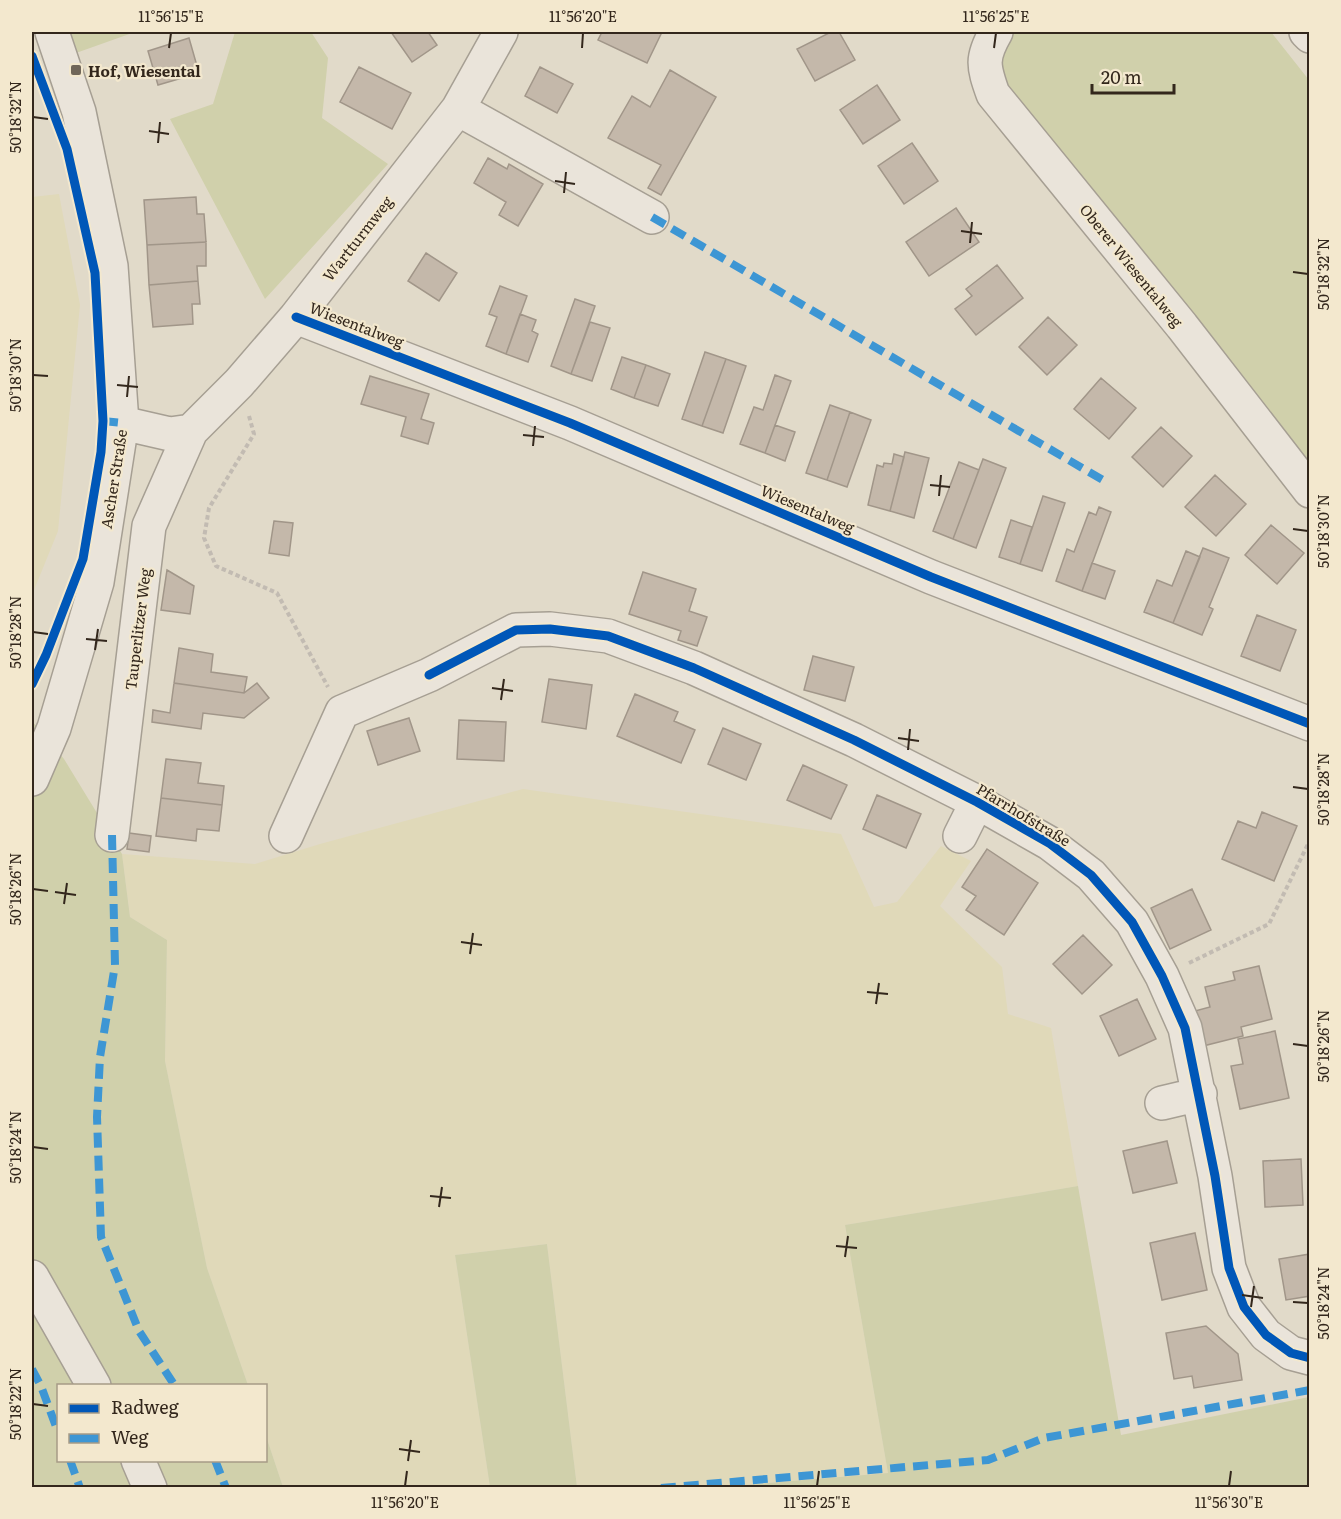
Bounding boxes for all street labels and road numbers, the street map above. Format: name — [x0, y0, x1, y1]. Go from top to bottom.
street label: Wartturmweg — [316, 190, 398, 286]
street label: Oberer Wiesentalweg — [1075, 198, 1189, 332]
street label: Wiesentalweg — [306, 295, 408, 353]
street label: Ascher Straße — [94, 427, 132, 530]
street label: Wiesentalweg — [757, 478, 859, 538]
street label: Tauperlitzer Weg — [118, 566, 156, 691]
street label: Pfarrhofstraße — [973, 777, 1076, 851]

